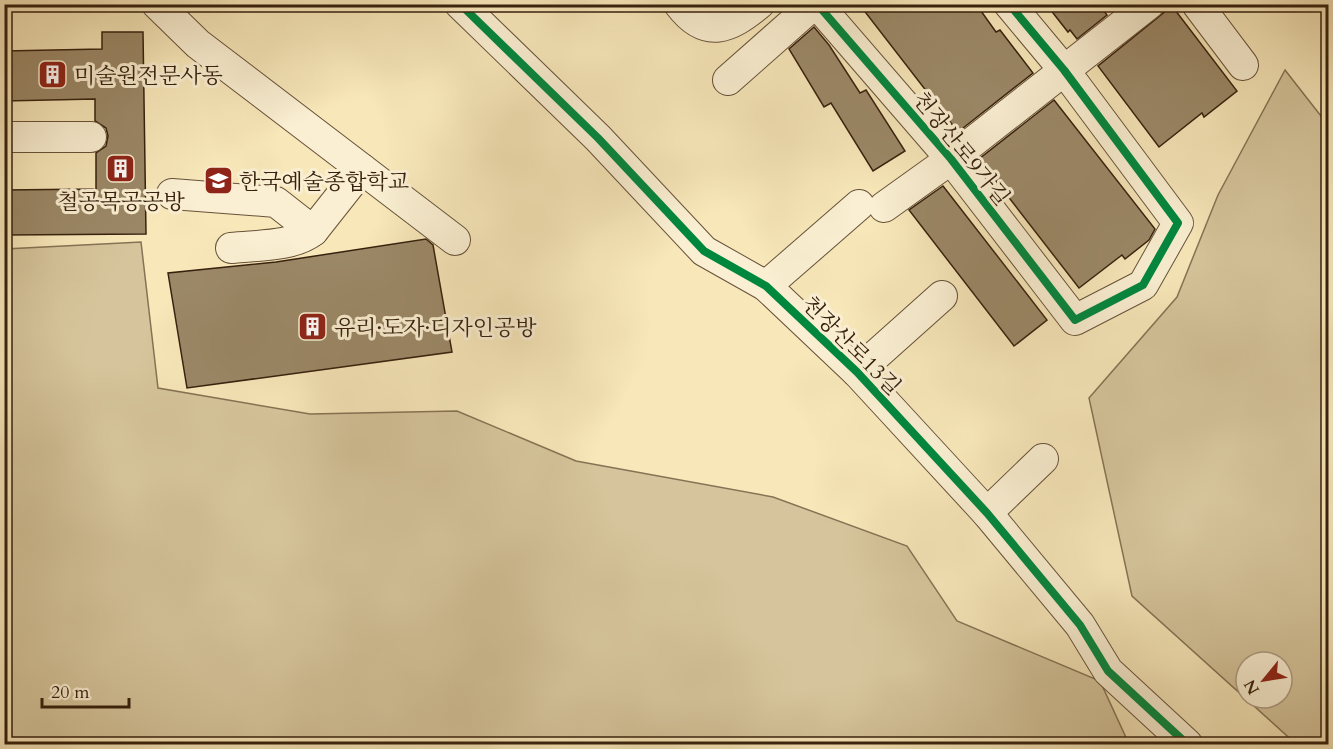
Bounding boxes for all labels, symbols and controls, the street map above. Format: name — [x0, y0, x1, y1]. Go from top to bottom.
building icon: 미술원전문사동 — [37, 59, 69, 91]
place label: 미술원전문사동 — [74, 61, 223, 91]
street label: 천장산로9가길 — [906, 85, 1017, 212]
building icon: 철공목공공방 — [105, 153, 137, 185]
school or university icon: 한국예술종합학교 — [202, 165, 234, 197]
place label: 한국예술종합학교 — [239, 167, 409, 197]
place label: 철공목공공방 — [57, 187, 186, 217]
street label: 천장산로13길 — [795, 290, 907, 402]
building icon: 유리·도자·디자인공방 — [297, 311, 329, 343]
place label: 유리·도자·디자인공방 — [334, 313, 537, 343]
north arrow — [1234, 650, 1294, 710]
scale bar — [42, 671, 129, 709]
text: N — [1239, 675, 1265, 699]
text: 20 m — [51, 680, 90, 705]

